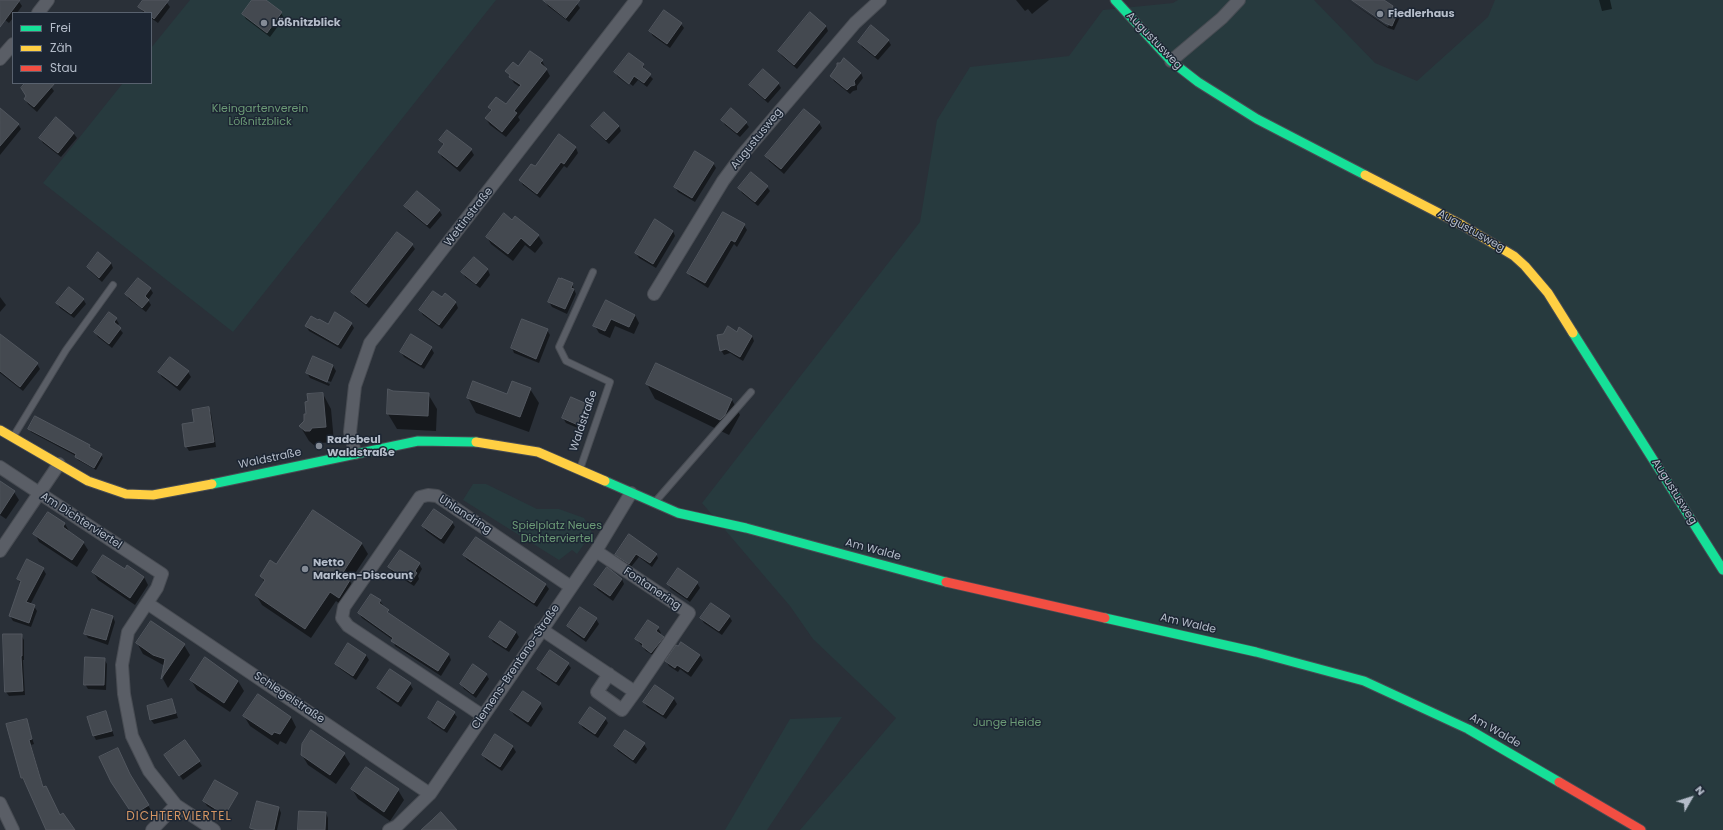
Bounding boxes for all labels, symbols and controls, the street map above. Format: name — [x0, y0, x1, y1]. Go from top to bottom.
place label: Fiedlerhaus — [1388, 7, 1455, 21]
marker: Fiedlerhaus — [1375, 9, 1385, 19]
street label: Augustusweg — [1123, 10, 1185, 72]
legend — [12, 12, 152, 84]
place label: Lößnitzblick — [272, 16, 341, 30]
marker: Lößnitzblick — [259, 18, 269, 28]
text: Frei — [50, 19, 71, 36]
text: Zäh — [50, 39, 72, 56]
text: Stau — [50, 59, 77, 76]
park label: Kleingartenverein Lößnitzblick — [212, 102, 308, 128]
street label: Augustusweg — [728, 106, 786, 172]
street label: Wettinstraße — [442, 185, 496, 249]
street label: Augustusweg — [1435, 207, 1507, 255]
street label: Waldstraße — [567, 389, 601, 453]
place label: Radebeul Waldstraße — [327, 433, 395, 459]
marker: Radebeul Waldstraße — [314, 441, 324, 451]
street label: Waldstraße — [237, 446, 303, 472]
street label: Augustusweg — [1649, 457, 1699, 527]
street label: Am Dichterviertel — [38, 490, 124, 552]
street label: Uhlandring — [436, 493, 494, 537]
park label: Spielplatz Neues Dichterviertel — [512, 519, 602, 545]
street label: Am Walde — [844, 536, 902, 564]
place label: Netto Marken-Discount — [313, 556, 413, 582]
marker: Netto Marken-Discount — [300, 564, 310, 574]
street label: Fontanering — [621, 565, 683, 613]
street label: Clemens-Brentano-Straße — [469, 602, 563, 732]
street label: Am Walde — [1159, 611, 1217, 637]
street label: Schlegelstraße — [251, 670, 327, 726]
street label: Am Walde — [1467, 711, 1523, 751]
park label: Junge Heide — [973, 716, 1041, 730]
north arrow — [1671, 778, 1711, 818]
text: N — [1692, 782, 1709, 799]
district label: DICHTERVIERTEL — [126, 810, 232, 824]

